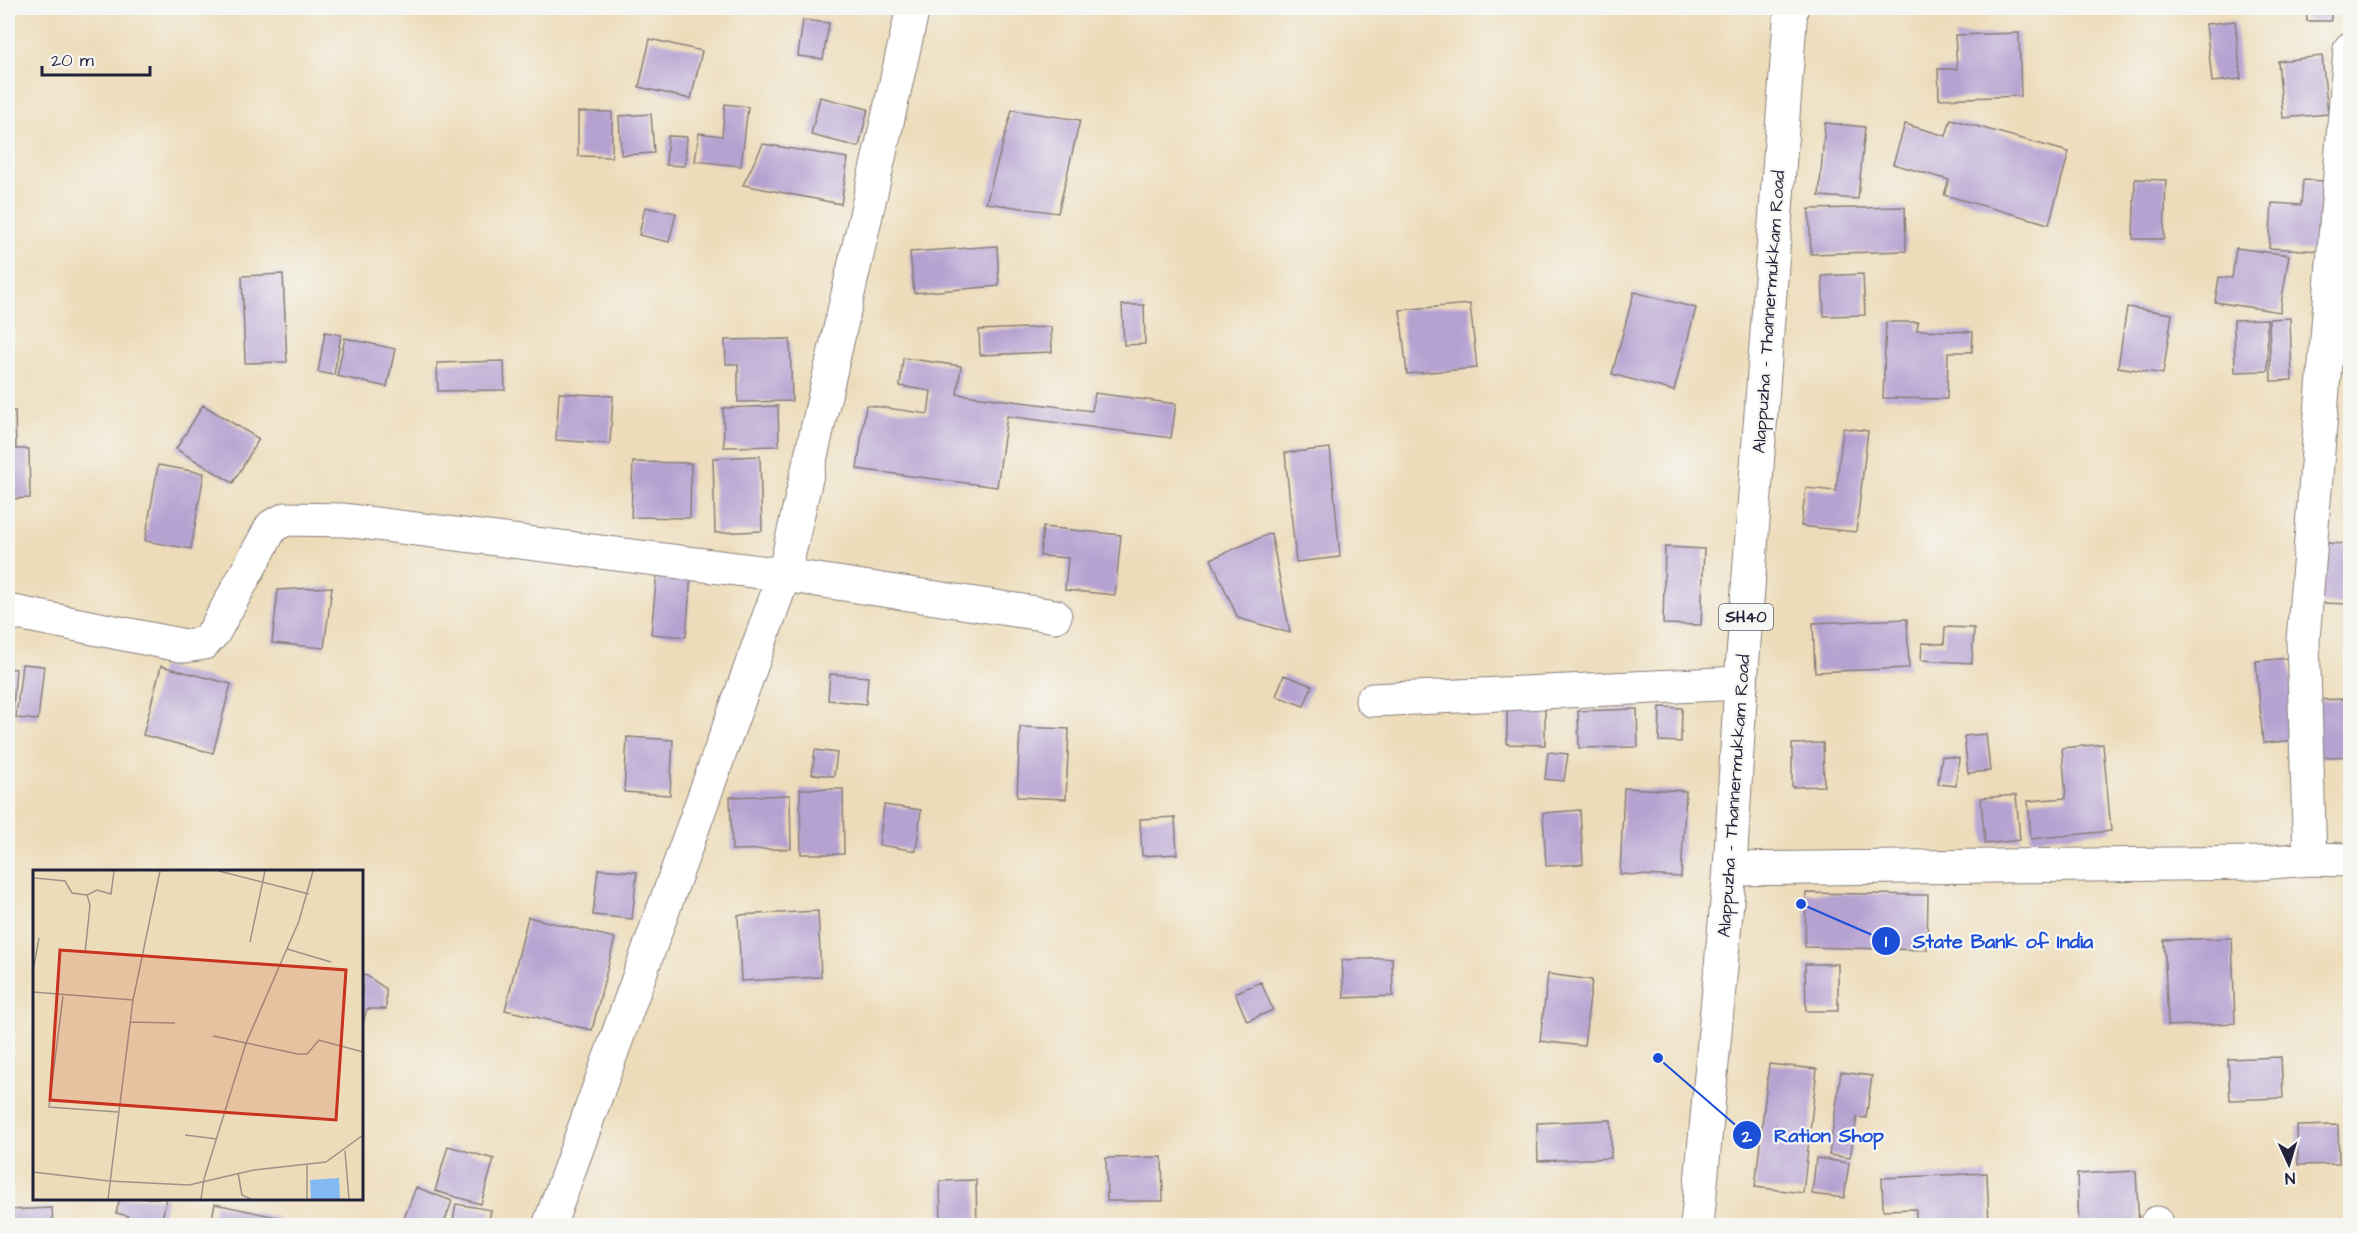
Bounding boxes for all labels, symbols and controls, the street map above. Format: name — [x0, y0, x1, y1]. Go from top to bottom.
scale bar — [42, 39, 150, 77]
text: 20 m — [51, 48, 94, 73]
street label: Alappuzha - Thannermukkam Road — [1747, 170, 1791, 454]
road number: SH40 — [1719, 604, 1773, 630]
street label: Alappuzha - Thannermukkam Road — [1712, 654, 1756, 938]
inset map — [33, 870, 363, 1200]
callout: State Bank of India — [1871, 922, 2106, 960]
text: State Bank of India — [1912, 928, 2094, 956]
text: 1 — [1885, 929, 1888, 954]
callout: Ration Shop — [1732, 1116, 1896, 1154]
text: Ration Shop — [1774, 1122, 1885, 1150]
text: 2 — [1741, 1124, 1753, 1149]
north arrow — [2259, 1134, 2319, 1194]
text: N — [2284, 1167, 2296, 1189]

